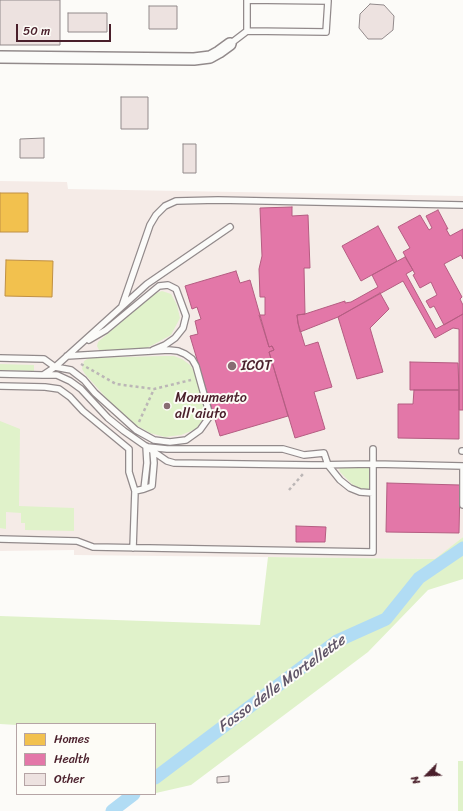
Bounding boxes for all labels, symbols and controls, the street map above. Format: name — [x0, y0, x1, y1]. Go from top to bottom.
scale bar — [18, 16, 113, 42]
text: 50 m — [23, 20, 50, 42]
place label: ICOT — [241, 358, 272, 374]
marker: ICOT — [226, 360, 238, 372]
place label: Monumento all'aiuto — [175, 390, 247, 422]
marker: Monumento all'aiuto — [162, 401, 172, 411]
water label: Fosso delle Mortellette — [215, 632, 349, 736]
legend — [16, 723, 156, 795]
text: Homes — [54, 728, 90, 750]
text: Health — [54, 748, 90, 770]
north arrow — [407, 755, 447, 795]
text: Other — [54, 768, 84, 790]
text: N — [405, 773, 426, 787]

